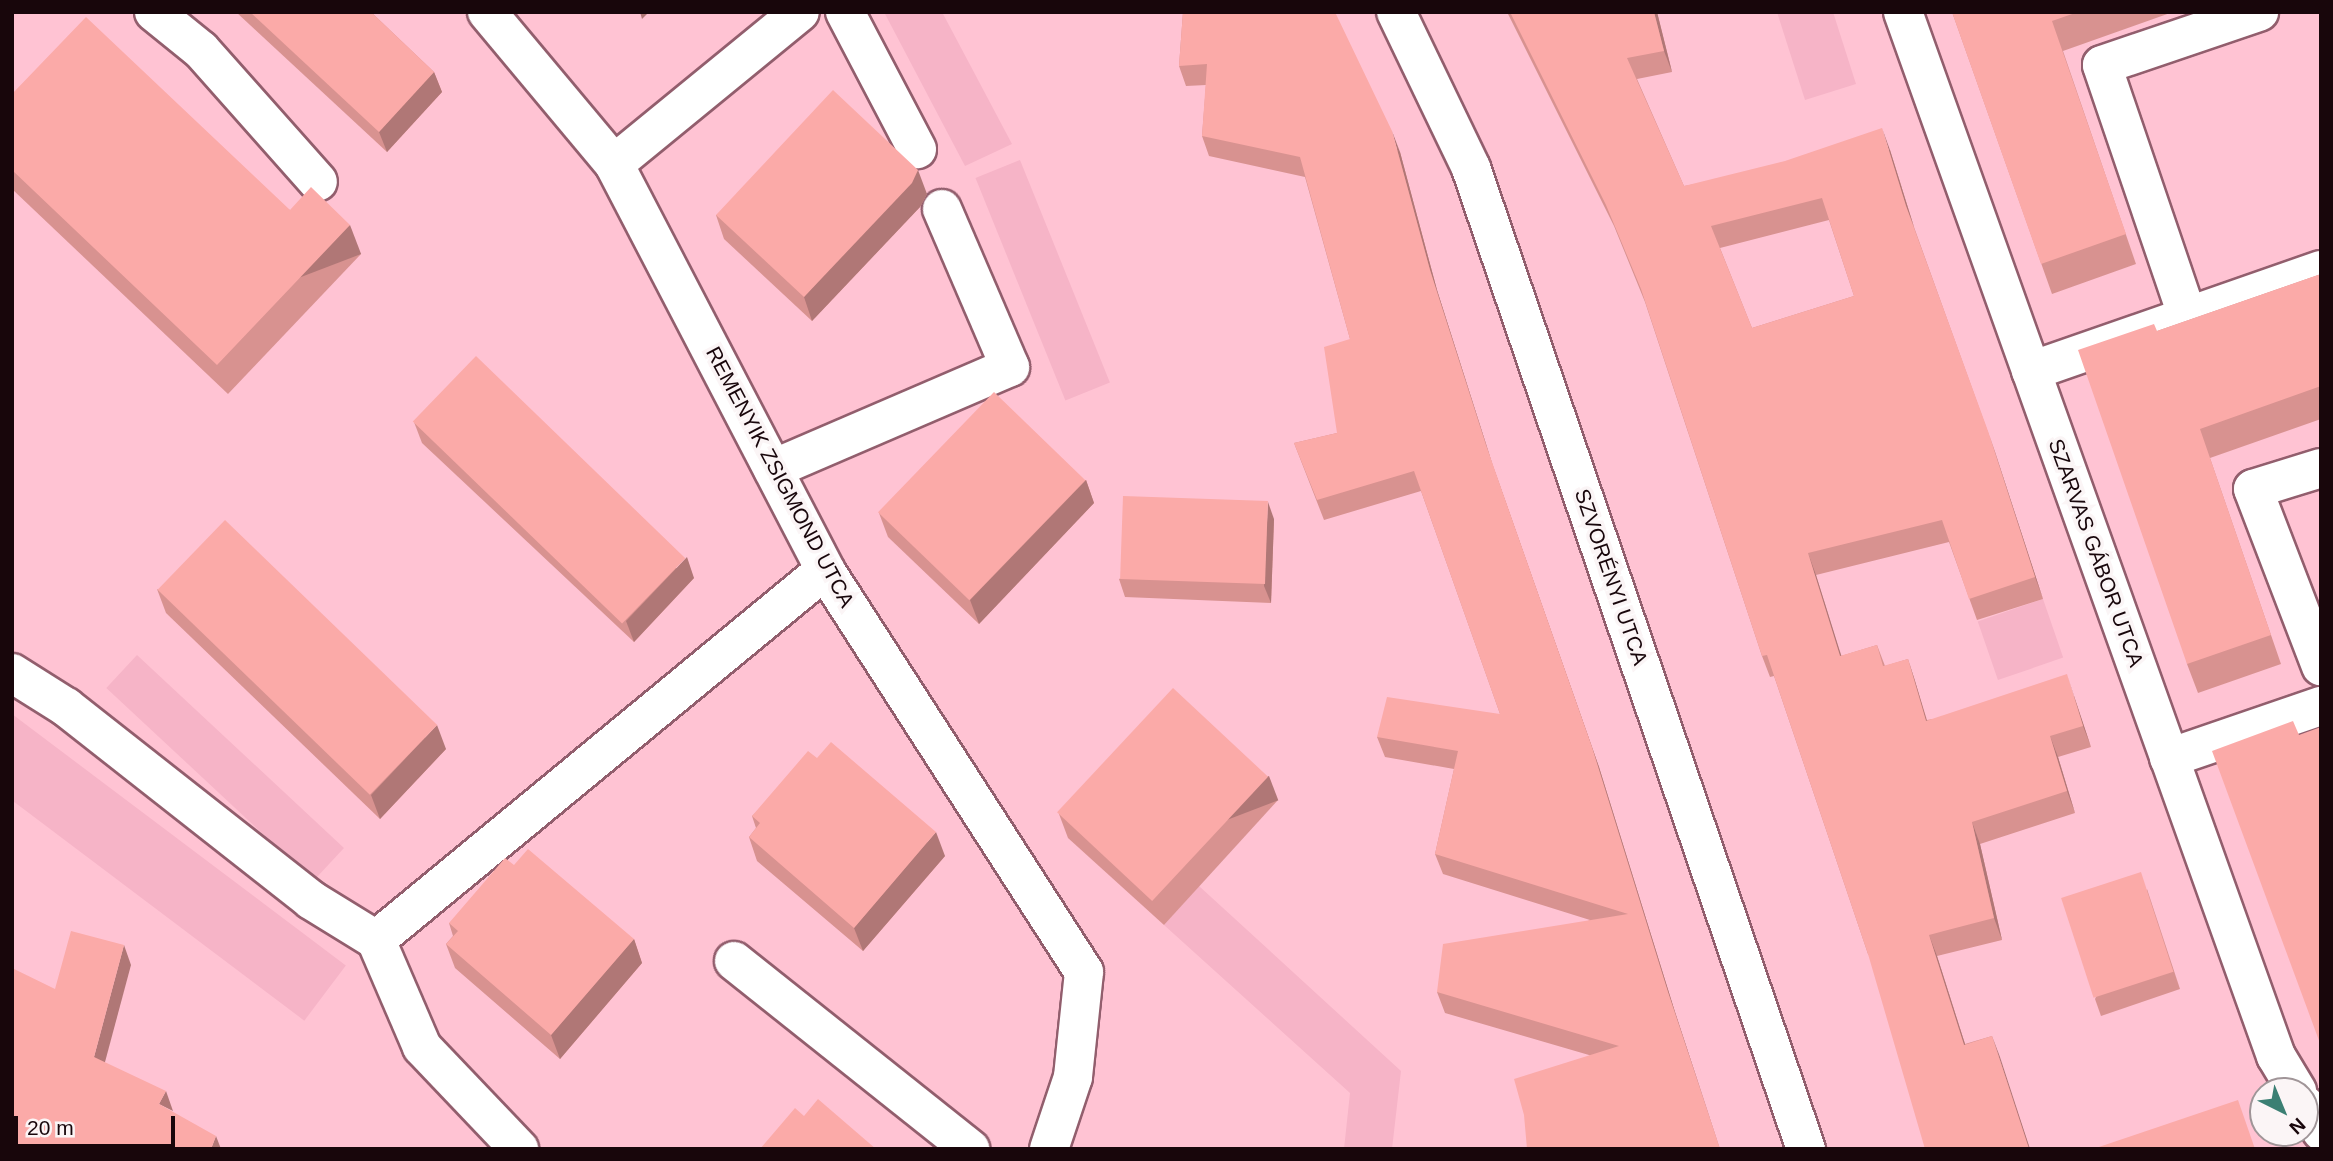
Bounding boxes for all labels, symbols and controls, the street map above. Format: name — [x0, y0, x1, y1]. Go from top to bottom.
street label: REMENYIK ZSIGMOND UTCA — [700, 342, 860, 612]
street label: SZARVAS GÁBOR UTCA — [2043, 436, 2149, 670]
street label: SZVORÉNYI UTCA — [1569, 486, 1653, 668]
north arrow — [2249, 1077, 2319, 1147]
scale bar — [18, 1102, 178, 1146]
text: N — [2285, 1114, 2309, 1139]
text: 20 m — [27, 1116, 74, 1139]

